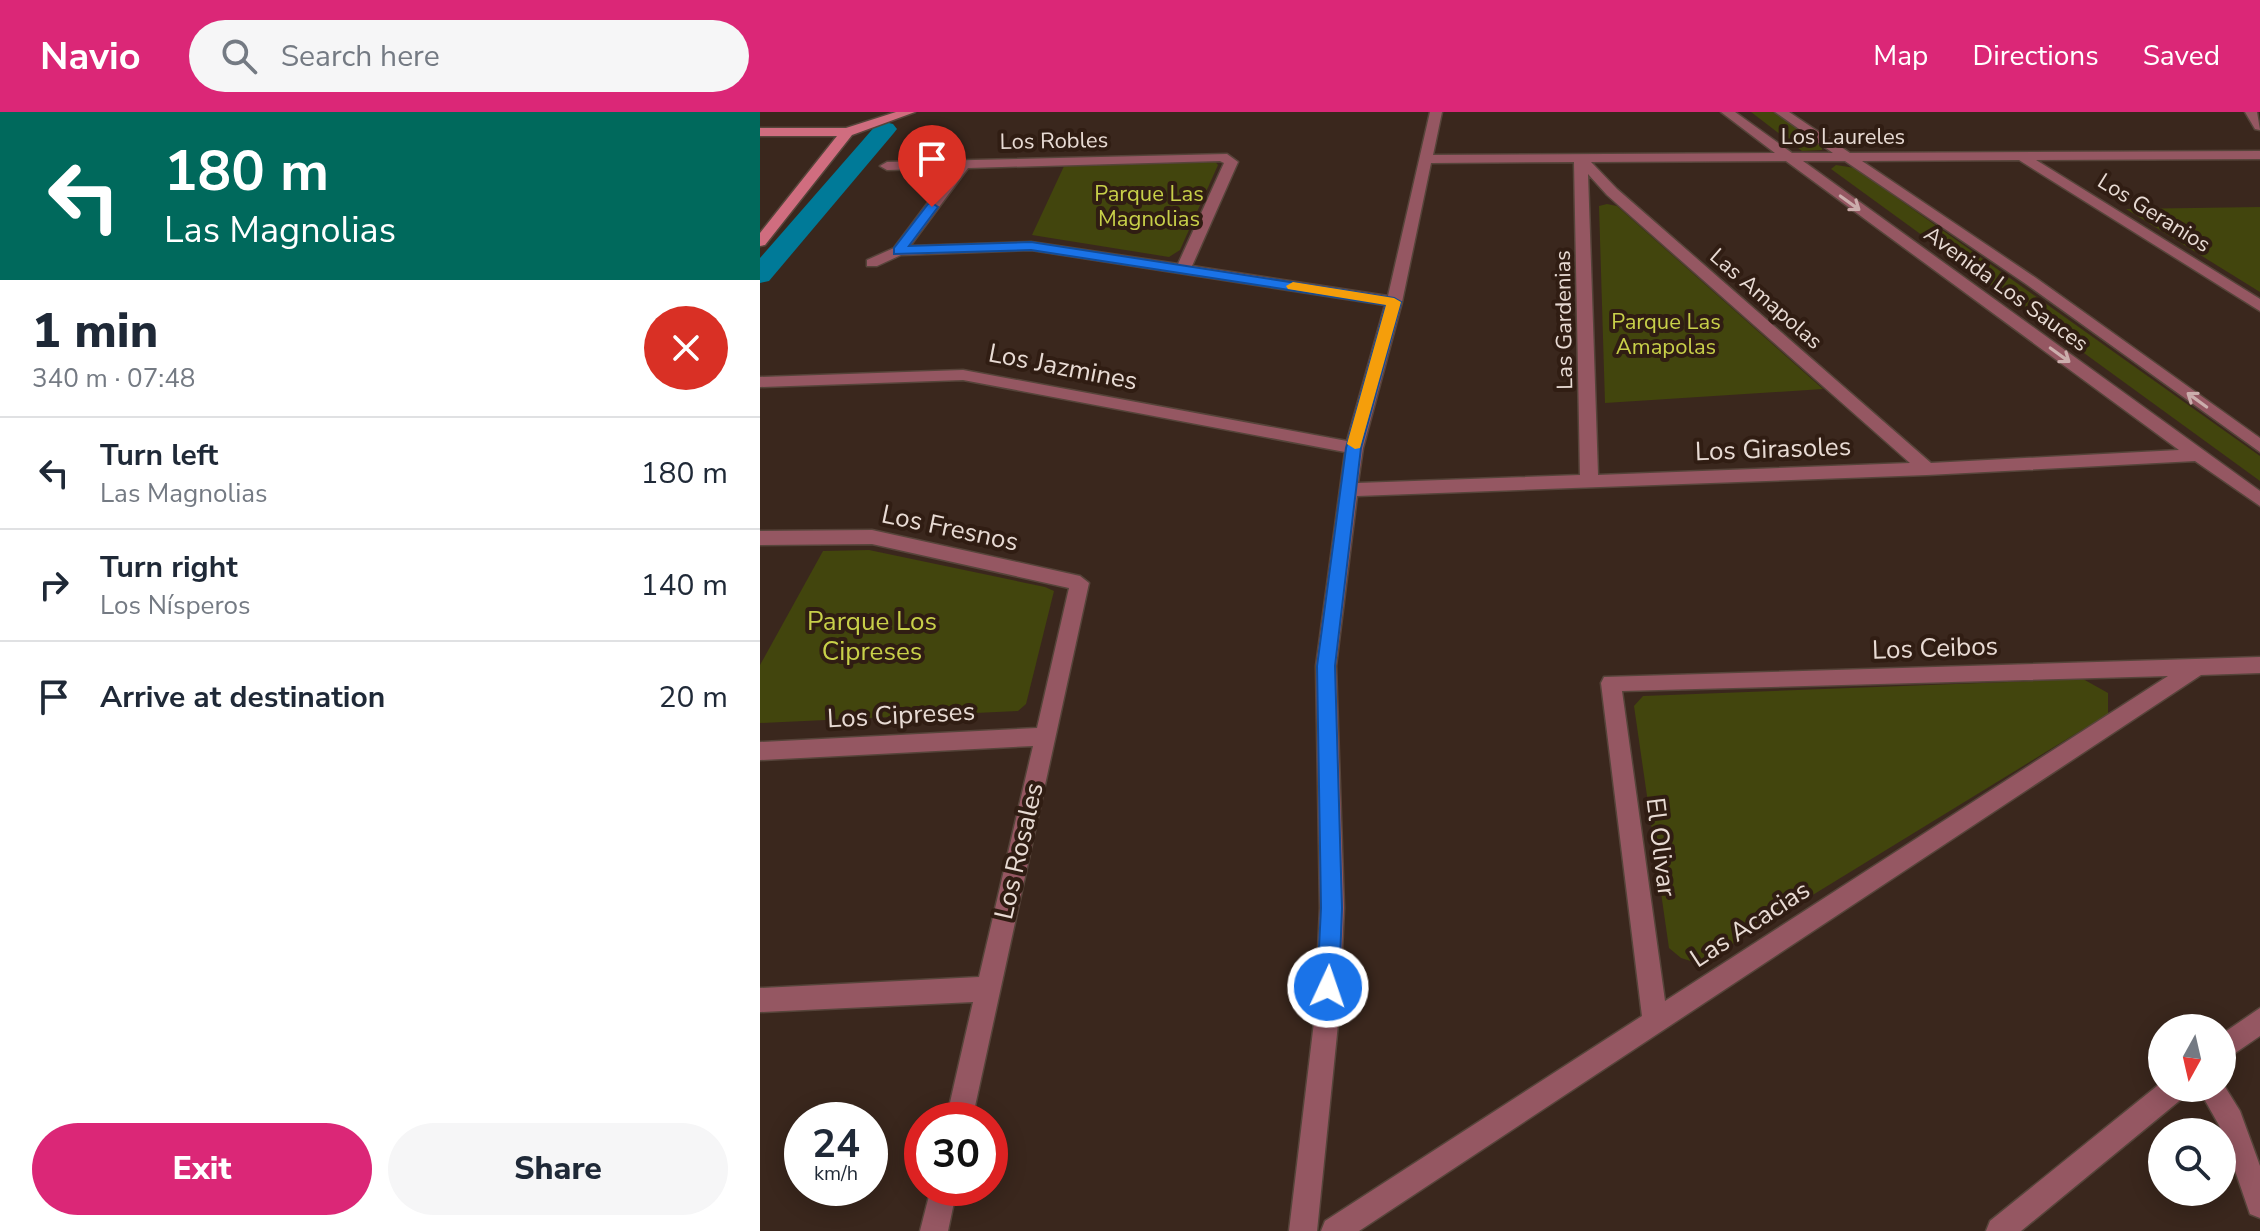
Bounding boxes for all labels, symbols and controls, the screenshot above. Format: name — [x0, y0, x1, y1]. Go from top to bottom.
search box — [189, 20, 749, 92]
text: Navio — [40, 31, 141, 82]
icon: search — [217, 34, 261, 78]
text: Search here — [281, 36, 440, 77]
text: Map — [1873, 37, 1928, 75]
text: Directions — [1972, 37, 2099, 75]
text: Saved — [2143, 37, 2220, 75]
street label: Los Laureles — [1781, 122, 1905, 152]
pin — [898, 125, 966, 207]
street label: Los Robles — [999, 125, 1109, 157]
text: 180 m — [164, 133, 329, 210]
icon: arrive — [910, 137, 954, 181]
icon: left — [32, 144, 136, 248]
street label: Los Geranios — [2092, 166, 2216, 260]
park label: Parque Las Magnolias — [1094, 179, 1204, 234]
one-way arrow — [1838, 194, 1860, 211]
text: Las Magnolias — [164, 206, 396, 255]
street label: Avenida Los Sauces — [1918, 219, 2094, 359]
street label: Las Amapolas — [1703, 242, 1829, 356]
street label: Las Gardenias — [1548, 250, 1580, 390]
text: 1 min — [32, 298, 158, 364]
button: close — [644, 306, 728, 390]
park label: Parque Las Amapolas — [1611, 307, 1721, 362]
street label: Los Jazmines — [985, 335, 1141, 399]
one-way arrow — [2049, 347, 2071, 363]
text: 340 m · 07:48 — [32, 361, 195, 396]
one-way arrow — [2186, 392, 2208, 409]
street label: Los Girasoles — [1694, 429, 1852, 469]
text: Turn left — [100, 435, 218, 476]
icon: left — [32, 451, 76, 495]
text: 180 m — [641, 453, 728, 494]
text: Las Magnolias — [100, 476, 268, 511]
street label: Los Fresnos — [878, 496, 1022, 560]
text: Turn right — [100, 547, 238, 588]
icon: right — [32, 563, 76, 607]
text: 140 m — [641, 565, 728, 606]
text: Los Nísperos — [100, 588, 251, 623]
park label: Parque Los Cipreses — [807, 604, 937, 669]
street label: Los Ceibos — [1871, 628, 1999, 668]
icon: arrive — [32, 675, 76, 719]
text: Arrive at destination — [100, 677, 385, 718]
text: 20 m — [659, 677, 728, 718]
street label: Los Cipreses — [826, 694, 976, 736]
street label: Los Rosales — [986, 779, 1052, 923]
street label: El Olivar — [1638, 796, 1685, 899]
street label: Las Acacias — [1683, 872, 1817, 976]
position arrow — [1286, 945, 1370, 1029]
north arrow — [2148, 1014, 2236, 1102]
map controls — [2148, 1014, 2236, 1206]
speed limit sign: 30 — [904, 1102, 1008, 1206]
text: 24 — [812, 1117, 860, 1171]
button: search — [2148, 1118, 2236, 1206]
button: Exit — [32, 1123, 372, 1215]
button: Share — [388, 1123, 728, 1215]
text: km/h — [814, 1160, 858, 1187]

